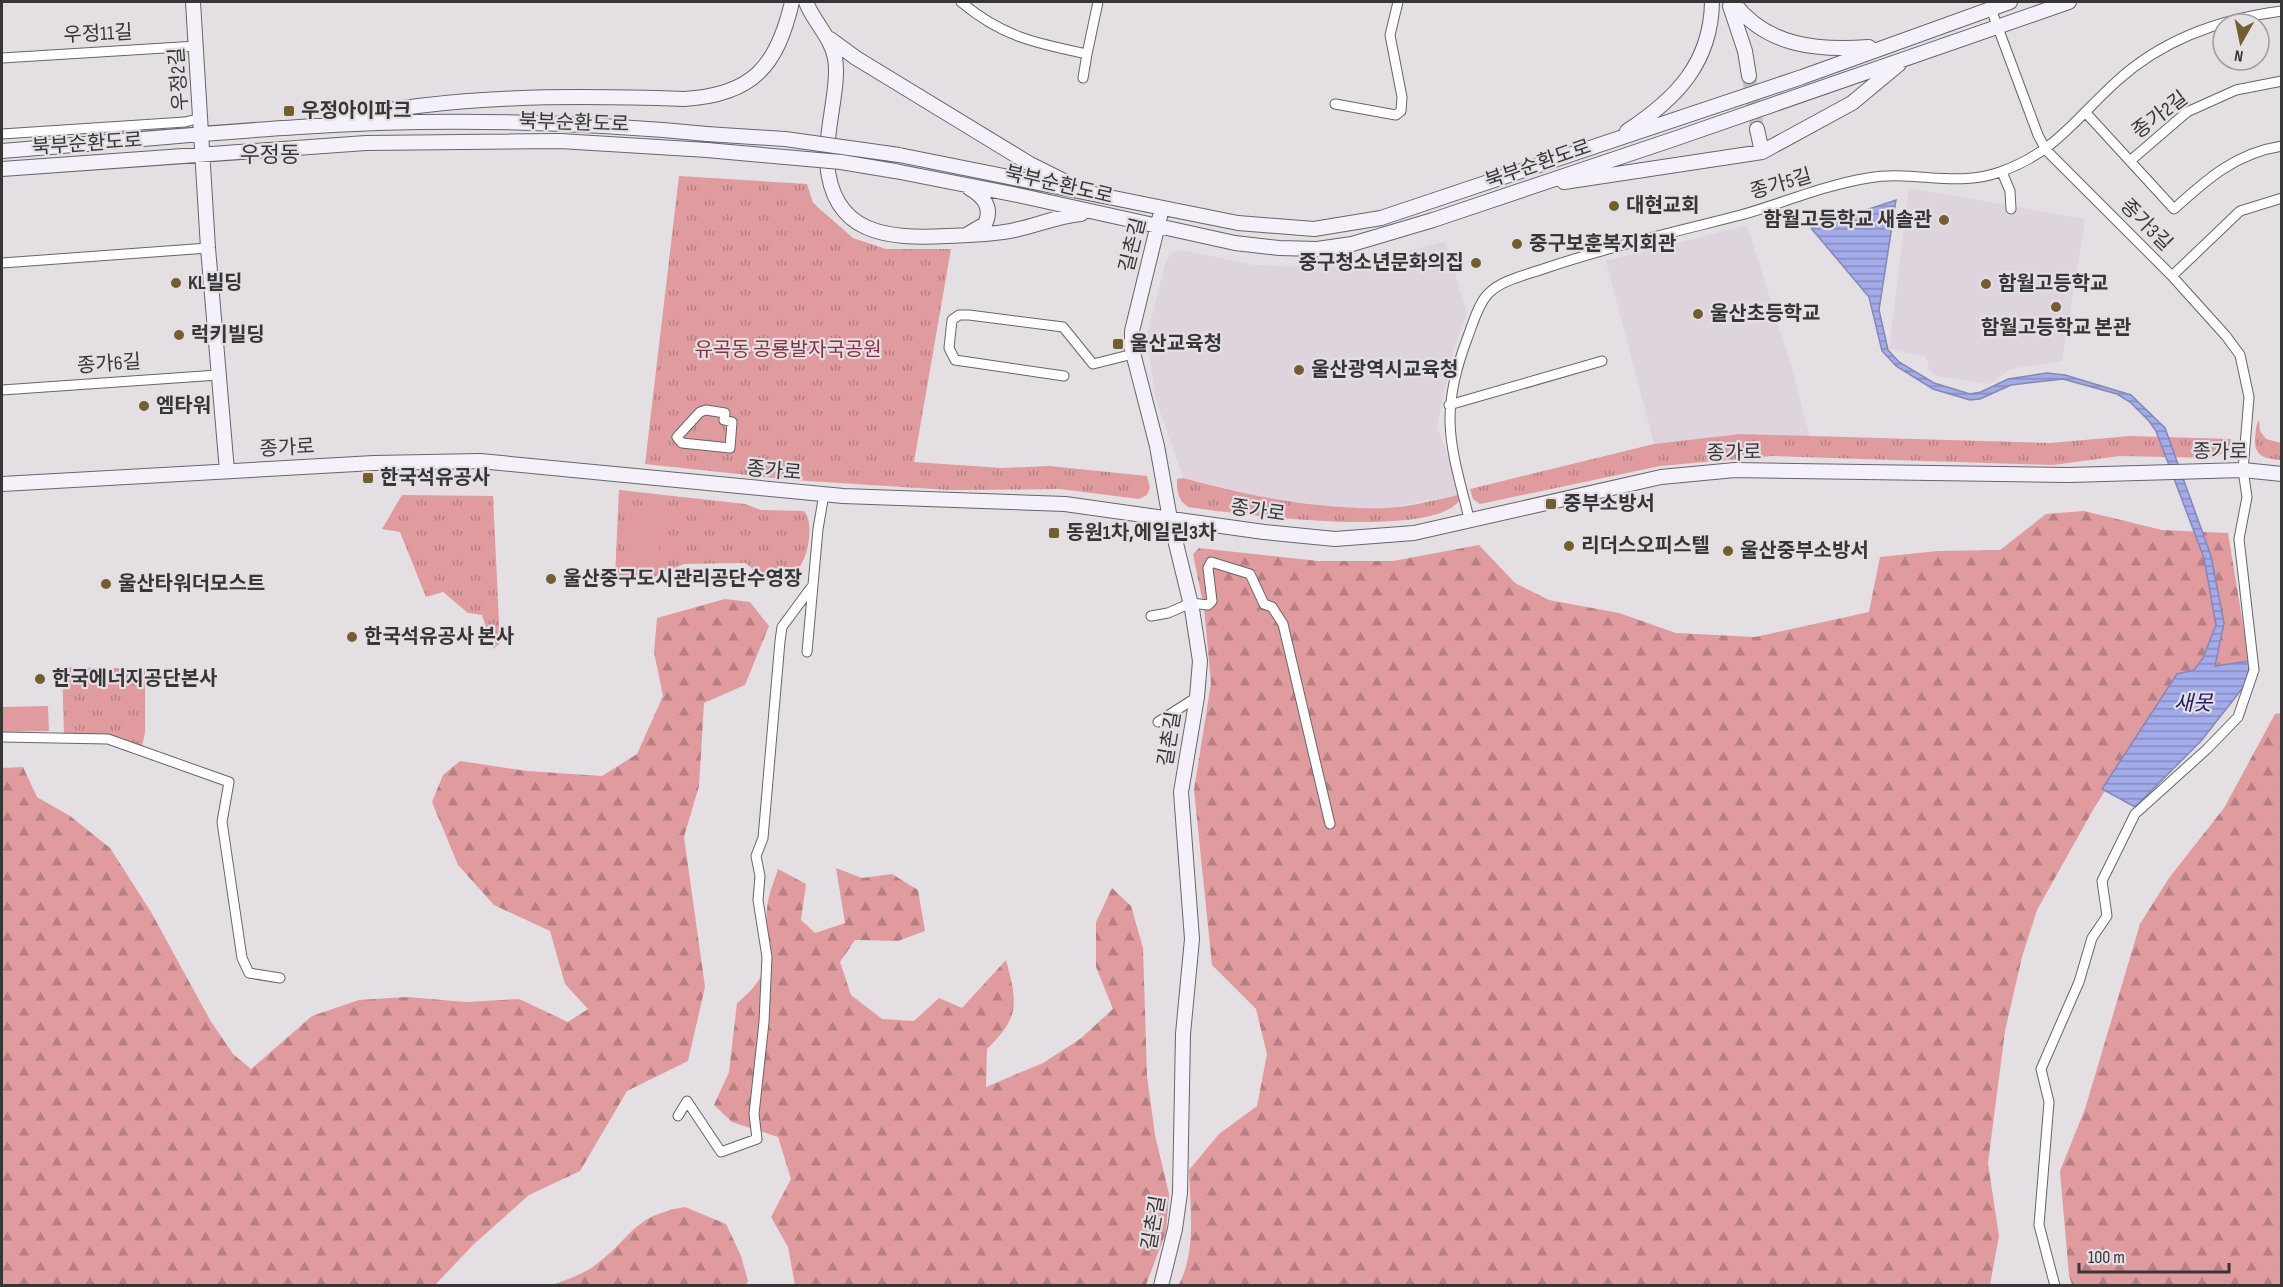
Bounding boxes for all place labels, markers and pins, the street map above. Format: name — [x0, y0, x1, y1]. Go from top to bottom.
place label: 우정아이파크 — [301, 99, 411, 123]
marker: 우정아이파크 — [282, 104, 296, 118]
place label: 대현교회 — [1626, 194, 1700, 218]
marker: 대현교회 — [1607, 199, 1621, 213]
place label: 함월고등학교 새솔관 — [1763, 208, 1933, 232]
marker: 함월고등학교 새솔관 — [1937, 213, 1951, 227]
place label: 중구보훈복지회관 — [1529, 232, 1677, 256]
marker: 중구보훈복지회관 — [1510, 237, 1524, 251]
place label: 중구청소년문화의집 — [1298, 251, 1464, 275]
marker: 중구청소년문화의집 — [1469, 256, 1483, 270]
place label: KL빌딩 — [188, 271, 242, 295]
place label: 함월고등학교 — [1998, 272, 2108, 296]
marker: KL빌딩 — [169, 276, 183, 290]
marker: 함월고등학교 — [1979, 277, 1993, 291]
marker: 함월고등학교 본관 — [2049, 300, 2063, 314]
place label: 울산초등학교 — [1710, 302, 1820, 326]
marker: 울산초등학교 — [1691, 307, 1705, 321]
place label: 함월고등학교 본관 — [1981, 316, 2132, 340]
place label: 럭키빌딩 — [191, 323, 265, 347]
marker: 럭키빌딩 — [172, 328, 186, 342]
place label: 울산교육청 — [1130, 332, 1222, 356]
marker: 울산교육청 — [1111, 337, 1125, 351]
place label: 울산광역시교육청 — [1311, 358, 1458, 382]
marker: 울산광역시교육청 — [1292, 363, 1306, 377]
place label: 엠타워 — [156, 394, 211, 418]
marker: 엠타워 — [137, 399, 151, 413]
place label: 한국석유공사 — [380, 466, 490, 490]
marker: 한국석유공사 — [361, 471, 375, 485]
place label: 중부소방서 — [1563, 492, 1655, 516]
marker: 중부소방서 — [1544, 497, 1558, 511]
place label: 동원1차,에일린3차 — [1066, 521, 1217, 545]
marker: 동원1차,에일린3차 — [1047, 526, 1061, 540]
place label: 리더스오피스텔 — [1581, 534, 1710, 558]
marker: 리더스오피스텔 — [1562, 539, 1576, 553]
place label: 울산중부소방서 — [1740, 539, 1869, 563]
marker: 울산중부소방서 — [1721, 544, 1735, 558]
place label: 울산중구도시관리공단수영장 — [563, 567, 802, 591]
place label: 울산타워더모스트 — [118, 572, 265, 596]
marker: 울산중구도시관리공단수영장 — [544, 572, 558, 586]
marker: 울산타워더모스트 — [99, 577, 113, 591]
place label: 한국석유공사 본사 — [364, 625, 514, 649]
marker: 한국석유공사 본사 — [345, 630, 359, 644]
place label: 한국에너지공단본사 — [52, 667, 218, 691]
marker: 한국에너지공단본사 — [33, 672, 47, 686]

